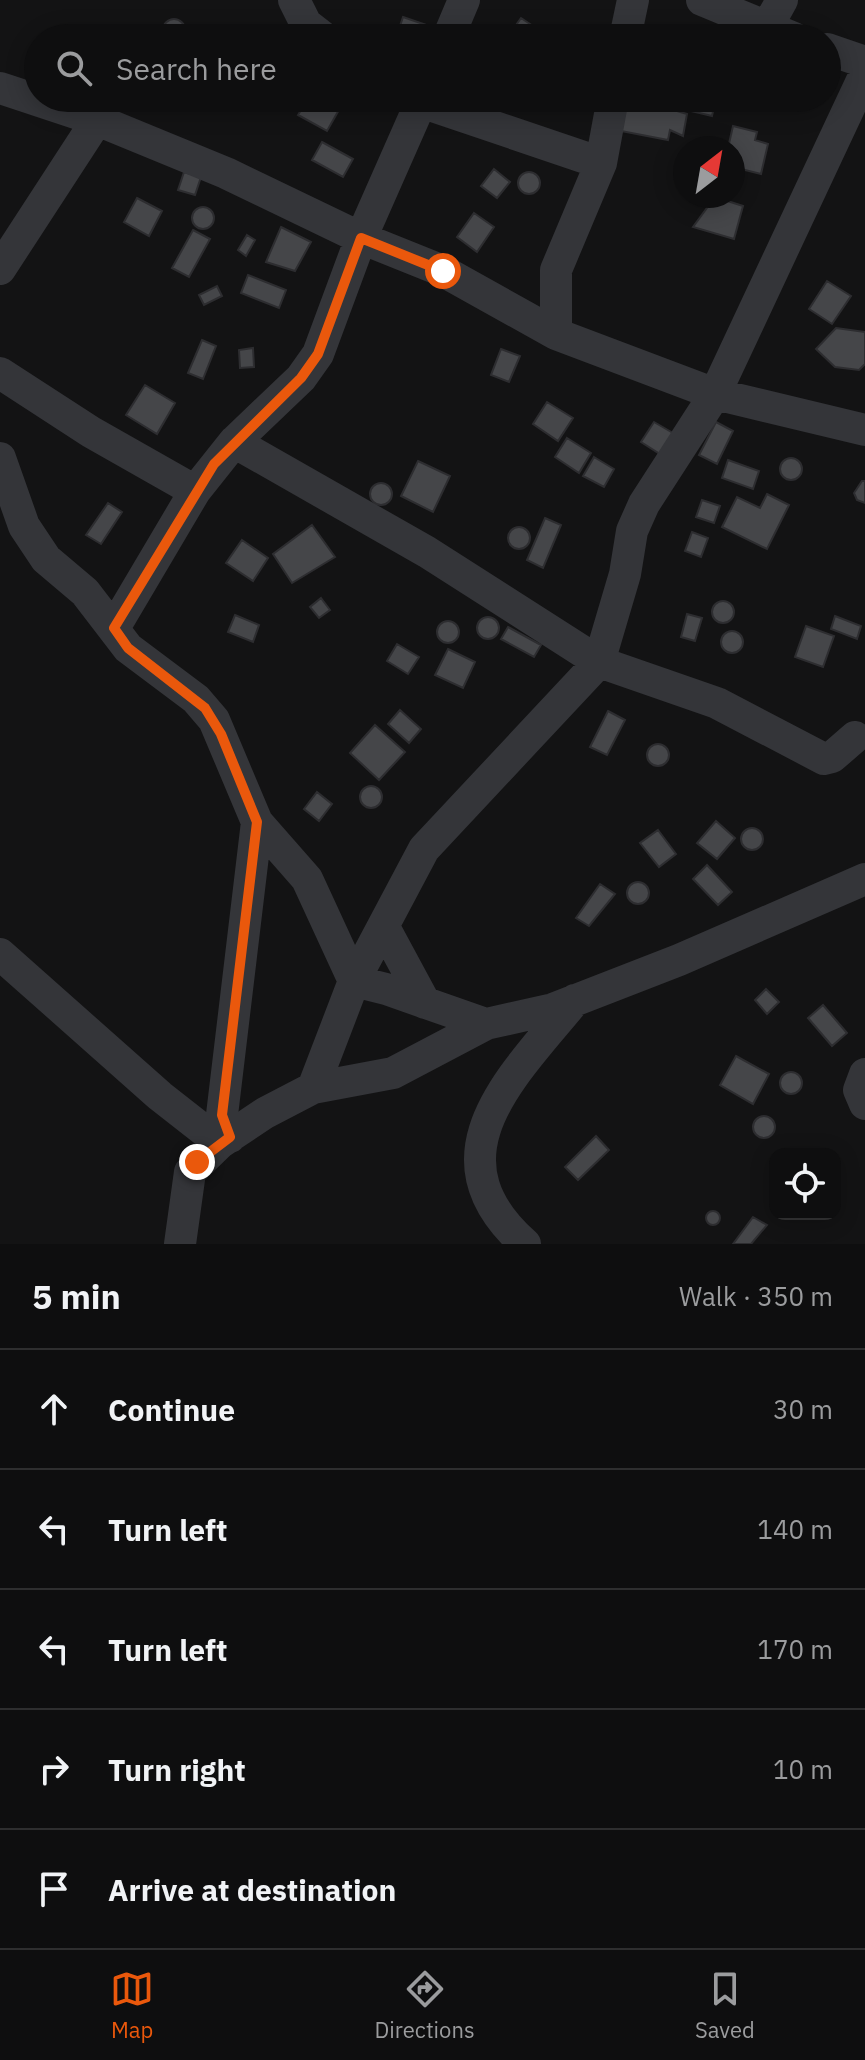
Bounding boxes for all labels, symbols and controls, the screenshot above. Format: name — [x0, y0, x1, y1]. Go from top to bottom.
search box — [24, 24, 841, 112]
icon: search — [52, 46, 96, 90]
text: Search here — [116, 49, 277, 88]
north arrow — [673, 136, 745, 208]
route start — [425, 253, 461, 289]
route end — [179, 1144, 215, 1180]
map controls — [769, 1148, 841, 1220]
button: locate — [769, 1148, 841, 1220]
text: 5 min — [32, 1274, 121, 1318]
text: Walk · 350 m — [679, 1279, 833, 1313]
icon: ahead — [32, 1387, 76, 1431]
text: Continue — [108, 1390, 235, 1429]
text: 30 m — [773, 1392, 833, 1426]
icon: left — [32, 1507, 76, 1551]
text: Turn left — [108, 1510, 227, 1549]
text: 140 m — [757, 1512, 833, 1546]
icon: left — [32, 1627, 76, 1671]
text: Turn left — [108, 1630, 227, 1669]
text: 170 m — [757, 1632, 833, 1666]
icon: right — [32, 1747, 76, 1791]
text: Turn right — [108, 1750, 246, 1789]
text: 10 m — [773, 1752, 833, 1786]
icon: arrive — [32, 1867, 76, 1911]
text: Arrive at destination — [108, 1870, 396, 1909]
tab: Map — [110, 1967, 154, 2044]
tab: Directions — [375, 1967, 475, 2044]
tab: Saved — [695, 1967, 755, 2044]

